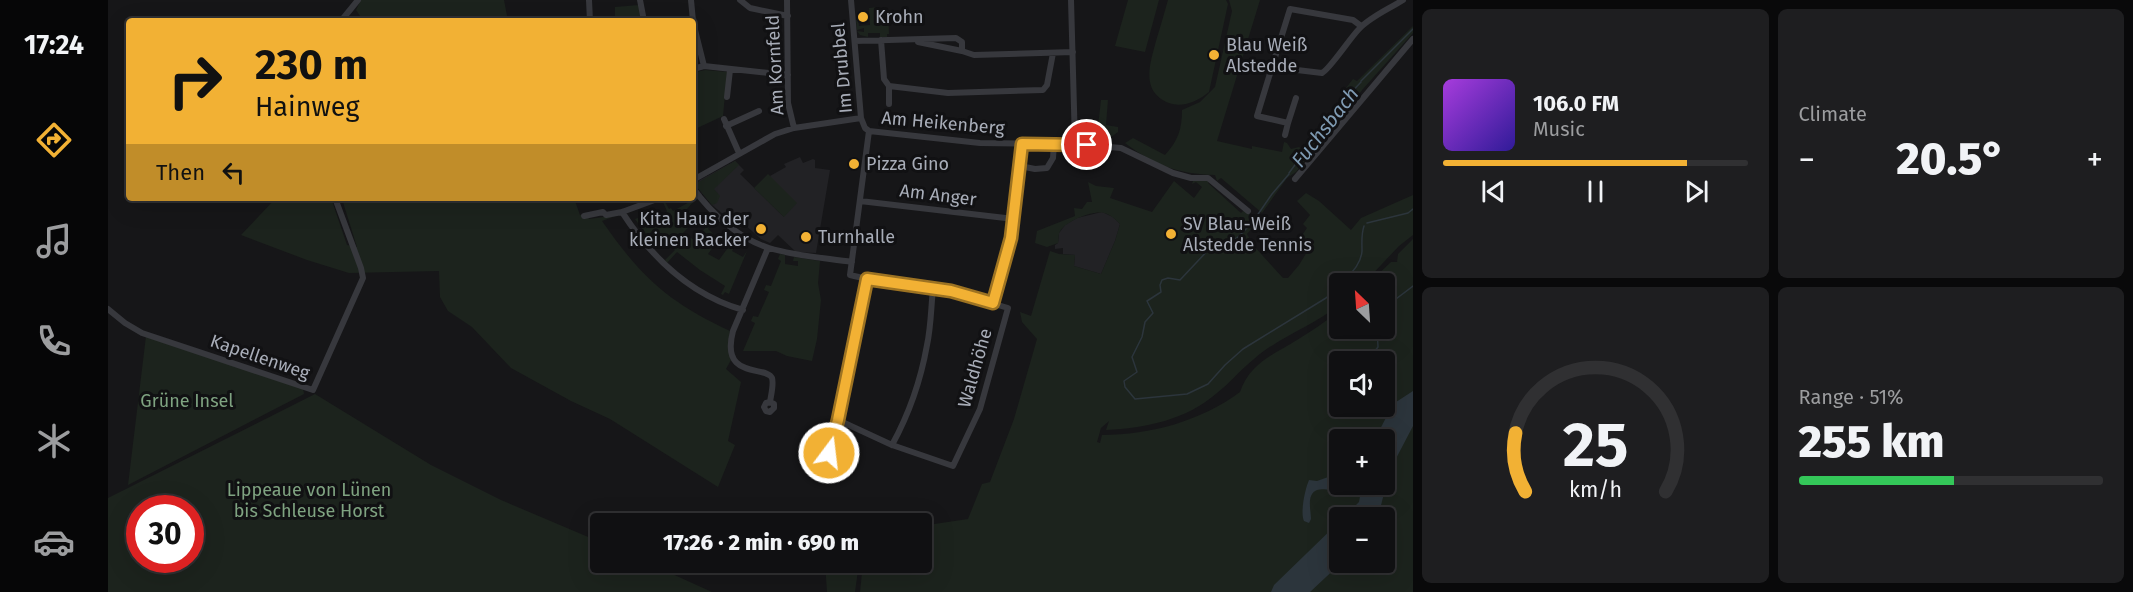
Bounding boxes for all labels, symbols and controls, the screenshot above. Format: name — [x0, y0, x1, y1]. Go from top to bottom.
place label: Krohn — [875, 6, 924, 28]
marker: Krohn — [856, 10, 870, 24]
street label: Am Kornfeld — [761, 14, 789, 116]
street label: Im Drubbel — [827, 22, 857, 114]
text: 17:24 — [24, 29, 84, 61]
place label: Blau Weiß Alstedde — [1226, 34, 1307, 77]
text: 230 m — [255, 40, 368, 90]
icon: right — [156, 42, 234, 120]
marker: Blau Weiß Alstedde — [1207, 48, 1221, 62]
water label: Fuchsbach — [1286, 82, 1364, 172]
text: 106.0 FM — [1533, 90, 1619, 117]
text: Hainweg — [255, 91, 360, 123]
text: Climate — [1799, 102, 1867, 126]
street label: Am Heikenberg — [880, 107, 1006, 139]
text: Music — [1533, 117, 1585, 141]
icon: directions — [33, 119, 75, 161]
pin — [1061, 119, 1112, 170]
icon: arrive — [1070, 128, 1103, 161]
text: 20.5° — [1896, 132, 2005, 186]
text: − — [1799, 140, 1815, 180]
text: + — [2087, 140, 2103, 180]
place label: Pizza Gino — [866, 153, 949, 175]
icon: left — [217, 156, 250, 189]
marker: Pizza Gino — [847, 157, 861, 171]
text: Then — [156, 159, 205, 186]
icon: previous — [1477, 175, 1510, 208]
icon: pause — [1579, 175, 1612, 208]
icon: next — [1680, 175, 1713, 208]
street label: Am Anger — [898, 179, 978, 211]
place label: Kita Haus der kleinen Racker — [629, 208, 749, 251]
place label: SV Blau-Weiß Alstedde Tennis — [1183, 213, 1312, 256]
icon: music — [33, 220, 75, 262]
marker: Kita Haus der kleinen Racker — [754, 222, 768, 236]
place label: Turnhalle — [818, 226, 895, 248]
marker: SV Blau-Weiß Alstedde Tennis — [1164, 227, 1178, 241]
marker: Turnhalle — [799, 230, 813, 244]
north arrow — [1329, 273, 1395, 339]
map controls — [1329, 273, 1395, 573]
icon: phone — [33, 320, 75, 362]
street label: Waldhöhe — [953, 326, 997, 410]
street label: Kapellenweg — [207, 330, 313, 384]
button: sound — [1329, 351, 1395, 417]
text: Range · 51% — [1799, 385, 1904, 409]
park label: Grüne Insel — [140, 390, 234, 412]
text: 25 — [1562, 408, 1628, 483]
text: 255 km — [1799, 415, 1944, 469]
icon: climate — [33, 420, 75, 462]
position arrow — [797, 421, 861, 485]
button: + — [1329, 429, 1395, 495]
text: km/h — [1569, 477, 1622, 503]
park label: Lippeaue von Lünen bis Schleuse Horst — [227, 479, 391, 522]
speed limit sign: 30 — [126, 495, 204, 573]
button: − — [1329, 507, 1395, 573]
icon: car — [33, 521, 75, 563]
text: 17:26 · 2 min · 690 m — [663, 529, 859, 556]

